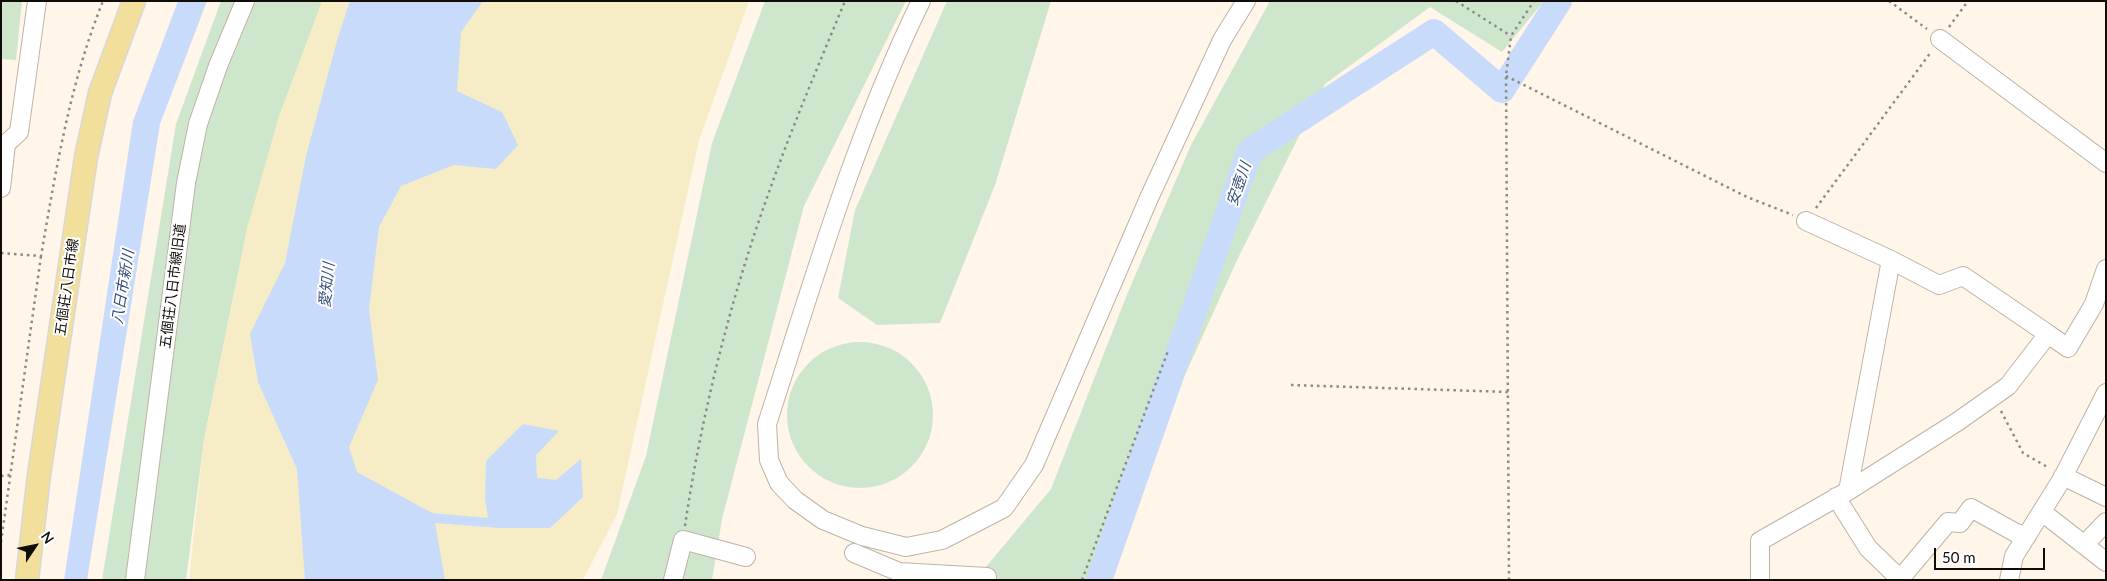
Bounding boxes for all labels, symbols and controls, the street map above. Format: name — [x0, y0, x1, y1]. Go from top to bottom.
water label: 安壺川 — [1223, 160, 1255, 208]
street label: 五個荘八日市線旧道 — [157, 222, 189, 350]
street label: 五個荘八日市線 — [52, 237, 82, 337]
water label: 八日市新川 — [108, 249, 138, 325]
water label: 愛知川 — [316, 262, 338, 308]
north arrow — [10, 521, 60, 571]
text: N — [38, 528, 58, 547]
scale bar — [1937, 538, 2048, 570]
text: 50 m — [1942, 548, 1976, 566]

